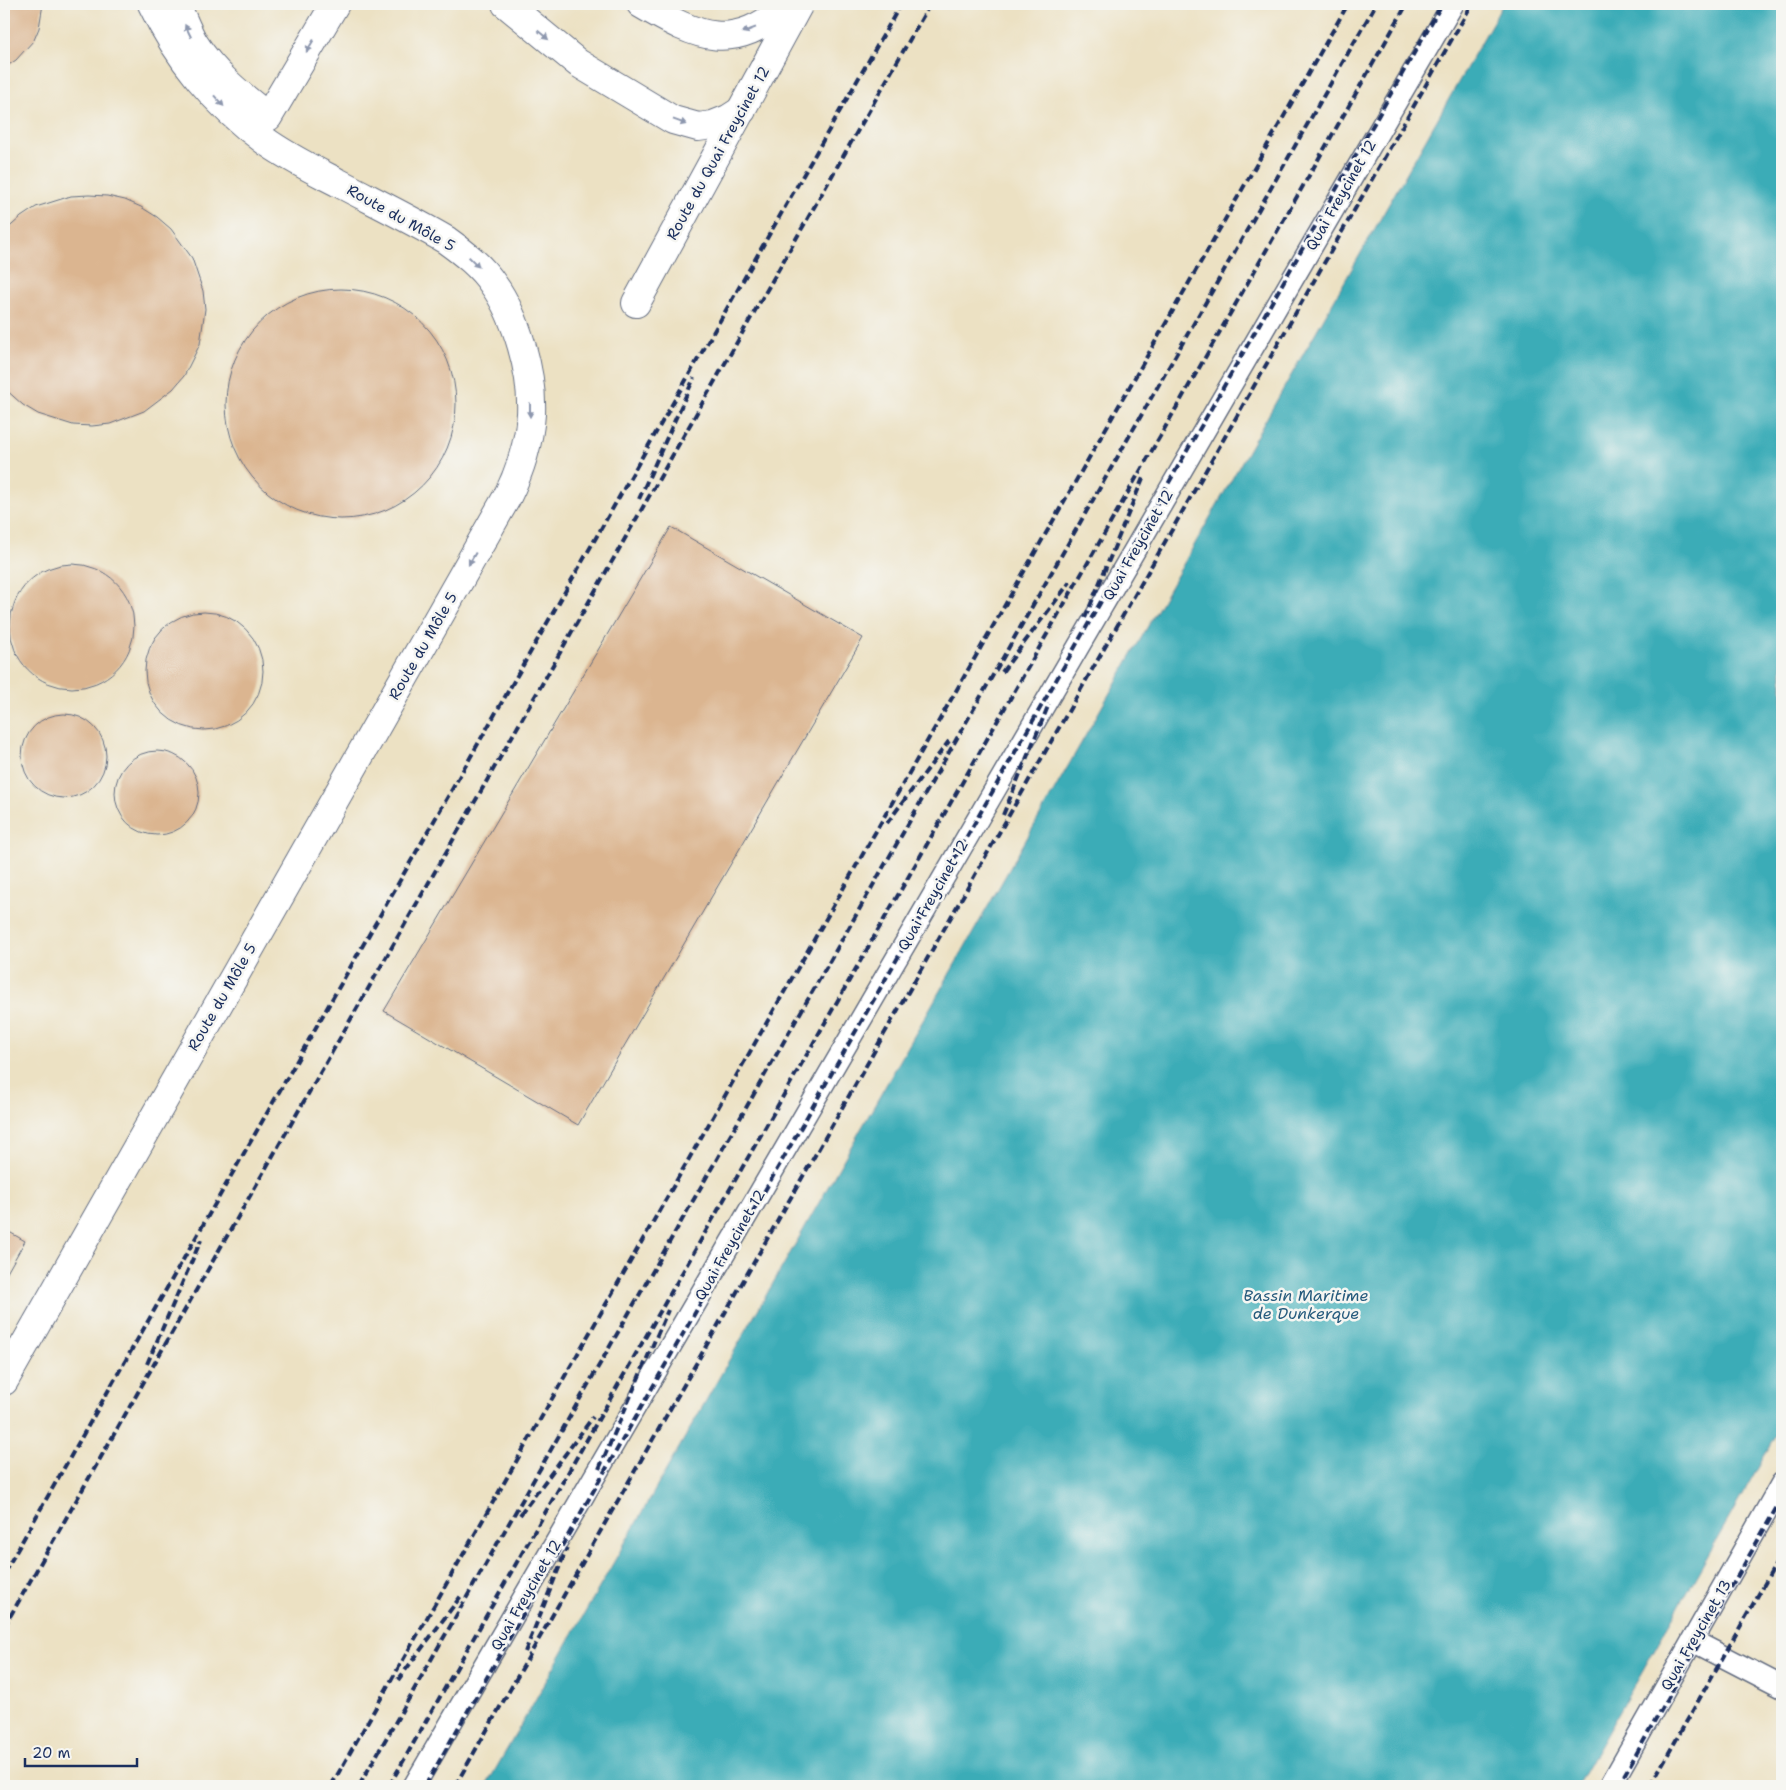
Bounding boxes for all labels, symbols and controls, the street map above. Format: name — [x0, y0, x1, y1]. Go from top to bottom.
one-way arrow — [184, 23, 192, 38]
one-way arrow — [741, 27, 756, 34]
one-way arrow — [537, 29, 550, 40]
one-way arrow — [306, 39, 315, 52]
street label: Route du Quai Freycinet 12 — [662, 63, 774, 243]
one-way arrow — [213, 95, 225, 107]
one-way arrow — [673, 118, 688, 126]
street label: Quai Freycinet 12 — [1301, 136, 1381, 254]
street label: Route du Môle 5 — [343, 180, 459, 256]
one-way arrow — [467, 256, 479, 268]
one-way arrow — [526, 402, 534, 418]
street label: Quai Freycinet 12 — [1098, 486, 1178, 604]
one-way arrow — [468, 551, 476, 566]
street label: Route du Môle 5 — [384, 589, 462, 703]
street label: Quai Freycinet 12 — [893, 836, 973, 954]
street label: Route du Môle 5 — [183, 940, 261, 1054]
street label: Quai Freycinet 12 — [690, 1186, 770, 1304]
water label: Bassin Maritime de Dunkerque — [1243, 1285, 1369, 1324]
street label: Quai Freycinet 12 — [486, 1536, 566, 1654]
street label: Quai Freycinet 13 — [1656, 1576, 1736, 1694]
scale bar — [25, 1735, 138, 1767]
text: 20 m — [32, 1743, 71, 1763]

